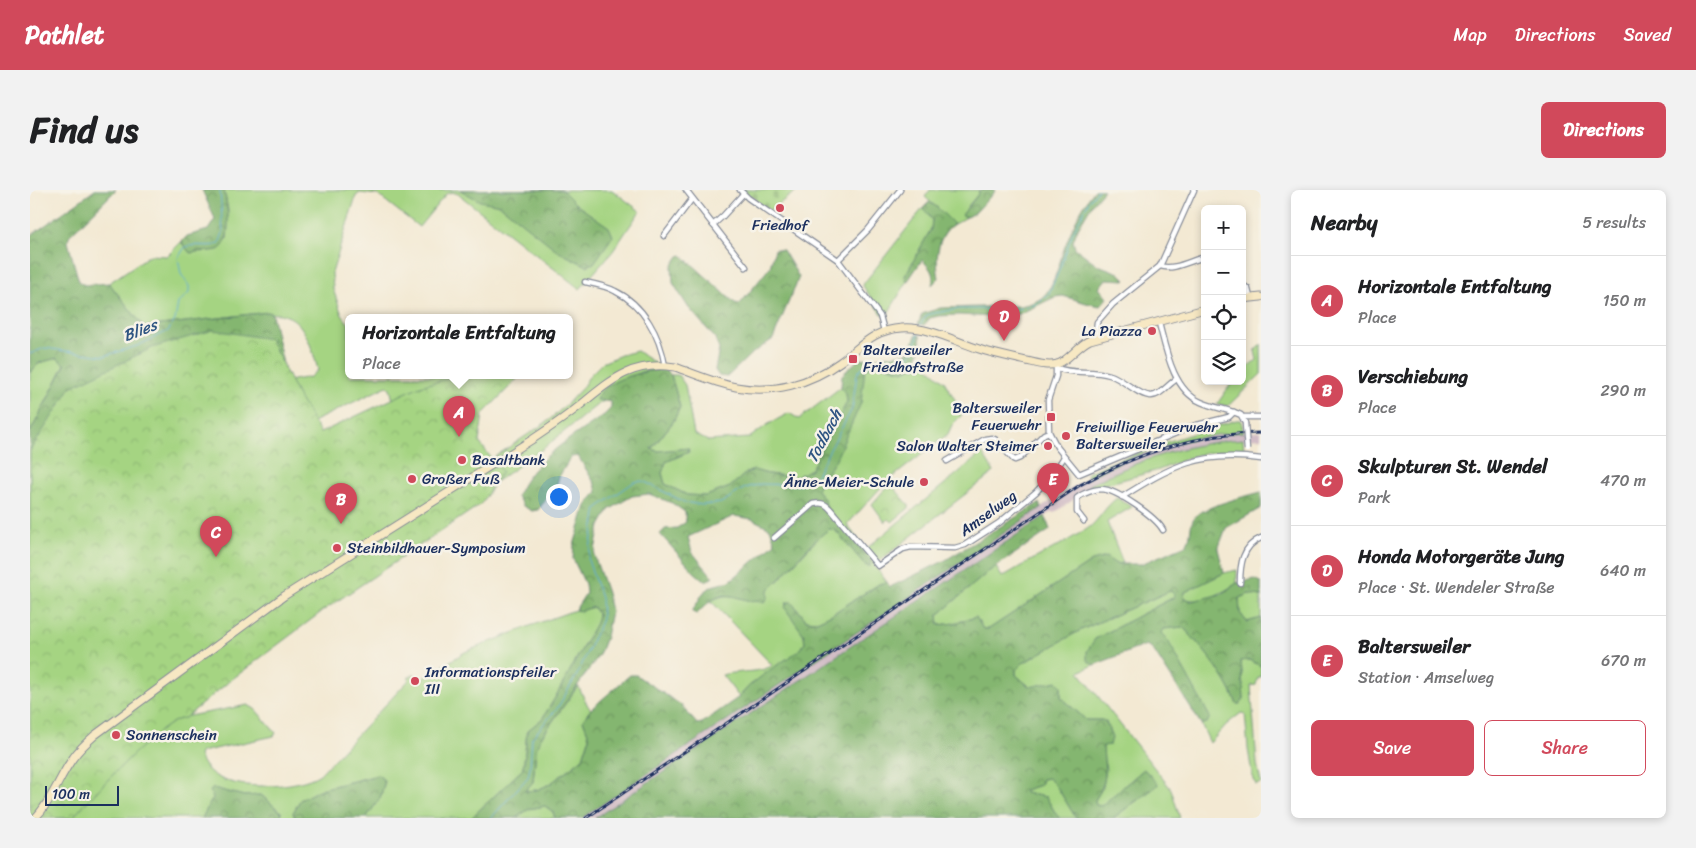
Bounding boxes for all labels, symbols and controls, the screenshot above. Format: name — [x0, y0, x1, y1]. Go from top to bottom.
text: Pathlet — [25, 14, 104, 56]
text: Map — [1454, 19, 1487, 51]
text: Directions — [1515, 19, 1596, 51]
text: Saved — [1624, 19, 1671, 51]
text: Find us — [30, 99, 138, 161]
button: Directions — [1541, 102, 1666, 158]
marker: Friedhof — [774, 202, 786, 214]
text: Nearby — [1311, 204, 1377, 242]
map controls — [1201, 205, 1246, 385]
button: + — [1201, 205, 1246, 250]
text: 5 results — [1582, 208, 1646, 237]
place label: Friedhof — [752, 212, 810, 238]
button: − — [1201, 250, 1246, 295]
text: Horizontale Entfaltung — [1358, 270, 1552, 303]
text: A — [1322, 286, 1332, 315]
text: 150 m — [1603, 286, 1646, 315]
button: locate — [1201, 295, 1246, 340]
pin: D — [988, 300, 1020, 341]
text: Place — [1358, 303, 1397, 332]
water label: Blies — [119, 310, 163, 350]
popup — [345, 314, 573, 379]
text: Horizontale Entfaltung — [362, 316, 556, 349]
place label: La Piazza — [1081, 318, 1142, 344]
marker: La Piazza — [1146, 325, 1158, 337]
place label: Baltersweiler Friedhofstraße — [863, 337, 964, 380]
button: layers — [1201, 340, 1246, 385]
text: Place — [362, 349, 401, 378]
marker: Baltersweiler Friedhofstraße — [847, 353, 859, 365]
text: Verschiebung — [1358, 360, 1468, 393]
text: B — [1322, 376, 1332, 405]
text: 290 m — [1600, 376, 1646, 405]
text: Place — [1358, 393, 1397, 422]
place label: Baltersweiler Feuerwehr — [953, 395, 1042, 438]
pin: A — [443, 396, 475, 437]
water label: Todbach — [798, 403, 851, 468]
marker: Baltersweiler Feuerwehr — [1045, 411, 1057, 423]
place label: Freiwillige Feuerwehr Baltersweiler — [1076, 414, 1218, 457]
marker: Freiwillige Feuerwehr Baltersweiler — [1060, 430, 1072, 442]
place label: Salon Walter Steimer — [897, 433, 1039, 459]
marker: Salon Walter Steimer — [1042, 440, 1054, 452]
place label: Basaltbank — [472, 447, 546, 473]
text: Skulpturen St. Wendel — [1358, 450, 1547, 483]
marker: Basaltbank — [456, 454, 468, 466]
pin: E — [1037, 463, 1069, 504]
place label: Großer Fuß — [422, 466, 500, 492]
text: C — [1322, 466, 1332, 495]
text: 470 m — [1600, 466, 1646, 495]
place label: Änne-Meier-Schule — [783, 469, 914, 495]
marker: Großer Fuß — [406, 473, 418, 485]
marker: Änne-Meier-Schule — [918, 476, 930, 488]
pin: B — [325, 483, 357, 524]
street label: Amselweg — [953, 483, 1023, 543]
text: Park — [1358, 483, 1391, 512]
your location — [546, 484, 572, 510]
pin: C — [200, 516, 232, 557]
place label: Steinbildhauer-Symposium — [347, 535, 526, 561]
text: Honda Motorgeräte Jung — [1358, 540, 1565, 573]
marker: Steinbildhauer-Symposium — [331, 542, 343, 554]
text: D — [1322, 556, 1332, 585]
text: 640 m — [1600, 556, 1646, 585]
text: Place · St. Wendeler Straße — [1358, 573, 1555, 602]
text: Baltersweiler — [1358, 630, 1470, 663]
text: E — [1323, 646, 1331, 675]
text: 670 m — [1601, 646, 1646, 675]
place label: Informationspfeiler III — [424, 659, 557, 702]
text: Station · Amselweg — [1358, 663, 1494, 692]
marker: Informationspfeiler III — [409, 675, 421, 687]
button: Save — [1311, 720, 1474, 776]
button: Share — [1484, 720, 1646, 776]
place label: Sonnenschein — [126, 722, 217, 748]
marker: Sonnenschein — [110, 729, 122, 741]
text: 100 m — [52, 782, 90, 807]
scale bar — [45, 783, 119, 806]

